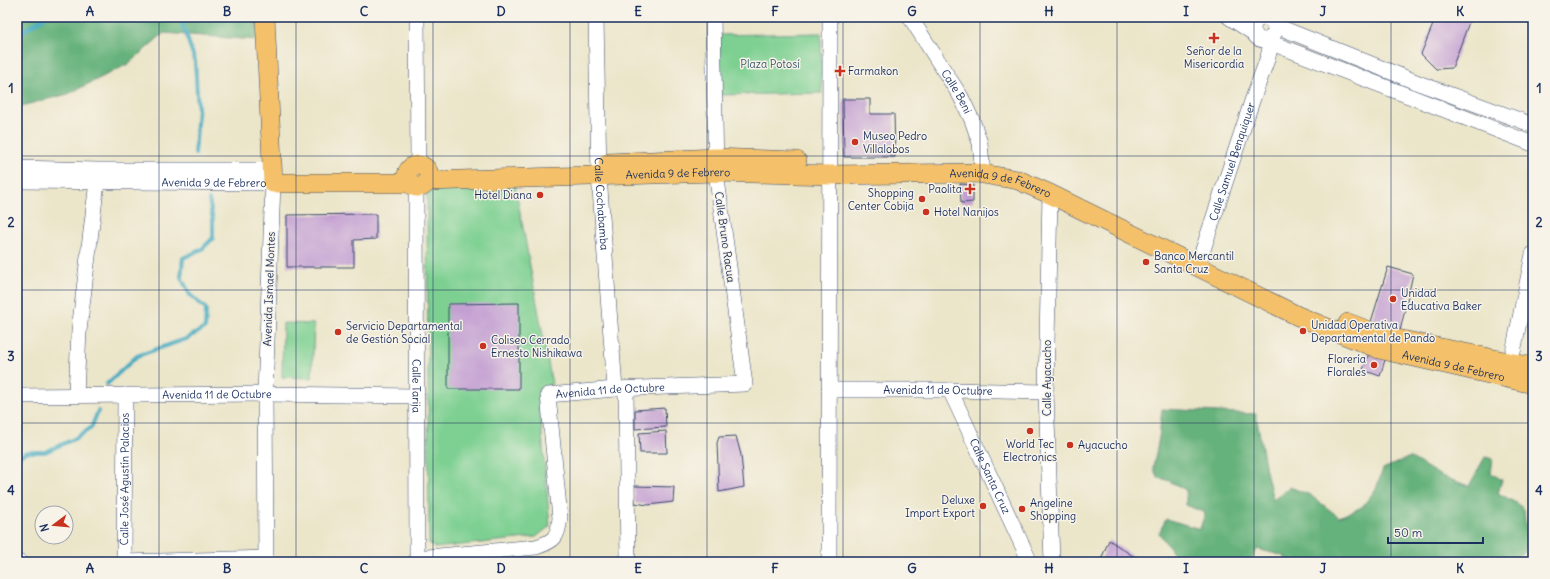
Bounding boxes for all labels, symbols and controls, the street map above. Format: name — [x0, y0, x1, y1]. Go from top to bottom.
text: A — [86, 3, 95, 20]
text: B — [223, 3, 232, 20]
text: C — [360, 3, 369, 20]
text: D — [496, 3, 506, 20]
text: E — [634, 3, 642, 20]
text: F — [771, 3, 779, 20]
text: G — [907, 3, 917, 20]
text: H — [1044, 3, 1054, 20]
text: I — [1183, 3, 1189, 20]
text: J — [1320, 3, 1327, 20]
text: K — [1456, 3, 1465, 20]
marker: Señor de la Misericordia — [1209, 33, 1219, 43]
place label: Señor de la Misericordia — [1184, 44, 1244, 71]
park label: Plaza Potosí — [740, 57, 800, 71]
place label: Farmakon — [848, 64, 899, 78]
marker: Farmakon — [835, 66, 845, 76]
street label: Calle Beni — [938, 67, 975, 116]
text: 1 — [8, 80, 14, 97]
text: 1 — [1536, 80, 1542, 97]
street label: Calle Samuel Benquiquer — [1206, 100, 1258, 223]
place label: Museo Pedro Villalobos — [863, 129, 927, 156]
marker: Museo Pedro Villalobos — [850, 137, 860, 147]
street label: Calle Cochabamba — [592, 157, 612, 251]
street label: Avenida 9 de Febrero — [625, 165, 730, 182]
street label: Avenida 9 de Febrero — [949, 166, 1053, 201]
street label: Avenida 9 de Febrero — [162, 175, 266, 190]
place label: Paolita — [928, 182, 962, 196]
marker: Paolita — [965, 184, 975, 194]
place label: Shopping Center Cobija — [848, 186, 914, 213]
place label: Hotel Diana — [474, 188, 532, 202]
marker: Hotel Diana — [535, 190, 545, 200]
street label: Calle Bruno Racua — [712, 191, 738, 283]
marker: Shopping Center Cobija — [917, 194, 927, 204]
place label: Hotel Nanijos — [934, 205, 999, 219]
marker: Hotel Nanijos — [921, 207, 931, 217]
text: 2 — [7, 214, 15, 231]
text: 2 — [1535, 214, 1543, 231]
street label: Avenida Ismael Montes — [260, 231, 278, 347]
place label: Banco Mercantil Santa Cruz — [1154, 249, 1234, 276]
marker: Banco Mercantil Santa Cruz — [1141, 257, 1151, 267]
place label: Unidad Educativa Baker — [1401, 286, 1482, 313]
marker: Unidad Educativa Baker — [1388, 294, 1398, 304]
place label: Unidad Operativa Departamental de Pando — [1311, 318, 1435, 345]
place label: Servicio Departamental de Gestión Social — [346, 319, 462, 346]
marker: Unidad Operativa Departamental de Pando — [1298, 326, 1308, 336]
marker: Servicio Departamental de Gestión Social — [333, 327, 343, 337]
place label: Coliseo Cerrado Ernesto Nishikawa — [491, 333, 582, 360]
street label: Calle Ayacucho — [1040, 340, 1054, 416]
marker: Coliseo Cerrado Ernesto Nishikawa — [478, 341, 488, 351]
text: 3 — [7, 348, 15, 365]
street label: Avenida 9 de Febrero — [1401, 348, 1506, 384]
text: 3 — [1535, 348, 1543, 365]
place label: Florería Florales — [1327, 352, 1366, 379]
street label: Calle Tarija — [409, 359, 424, 413]
marker: Florería Florales — [1369, 360, 1379, 370]
street label: Avenida 11 de Octubre — [555, 380, 665, 401]
street label: Avenida 11 de Octubre — [883, 383, 993, 398]
street label: Avenida 11 de Octubre — [162, 387, 272, 402]
street label: Calle José Agustín Palacios — [117, 413, 132, 545]
marker: World Tec Electronics — [1025, 426, 1035, 436]
street label: Calle Santa Cruz — [967, 436, 1014, 516]
place label: World Tec Electronics — [1003, 437, 1057, 464]
place label: Ayacucho — [1078, 438, 1128, 452]
marker: Ayacucho — [1065, 440, 1075, 450]
text: 4 — [7, 482, 15, 499]
text: 4 — [1535, 482, 1543, 499]
place label: Deluxe Import Export — [905, 493, 975, 520]
place label: Angeline Shopping — [1030, 496, 1076, 523]
marker: Deluxe Import Export — [978, 501, 988, 511]
marker: Angeline Shopping — [1017, 504, 1027, 514]
north arrow — [34, 505, 74, 545]
scale bar — [1388, 519, 1483, 545]
text: N — [37, 522, 52, 533]
text: 50 m — [1394, 525, 1423, 540]
text: A — [86, 560, 95, 577]
text: B — [223, 560, 232, 577]
text: C — [360, 560, 369, 577]
text: D — [496, 560, 506, 577]
text: E — [634, 560, 642, 577]
text: F — [771, 560, 779, 577]
text: G — [907, 560, 917, 577]
text: H — [1044, 560, 1054, 577]
text: I — [1183, 560, 1189, 577]
text: J — [1320, 560, 1327, 577]
text: K — [1456, 560, 1465, 577]

